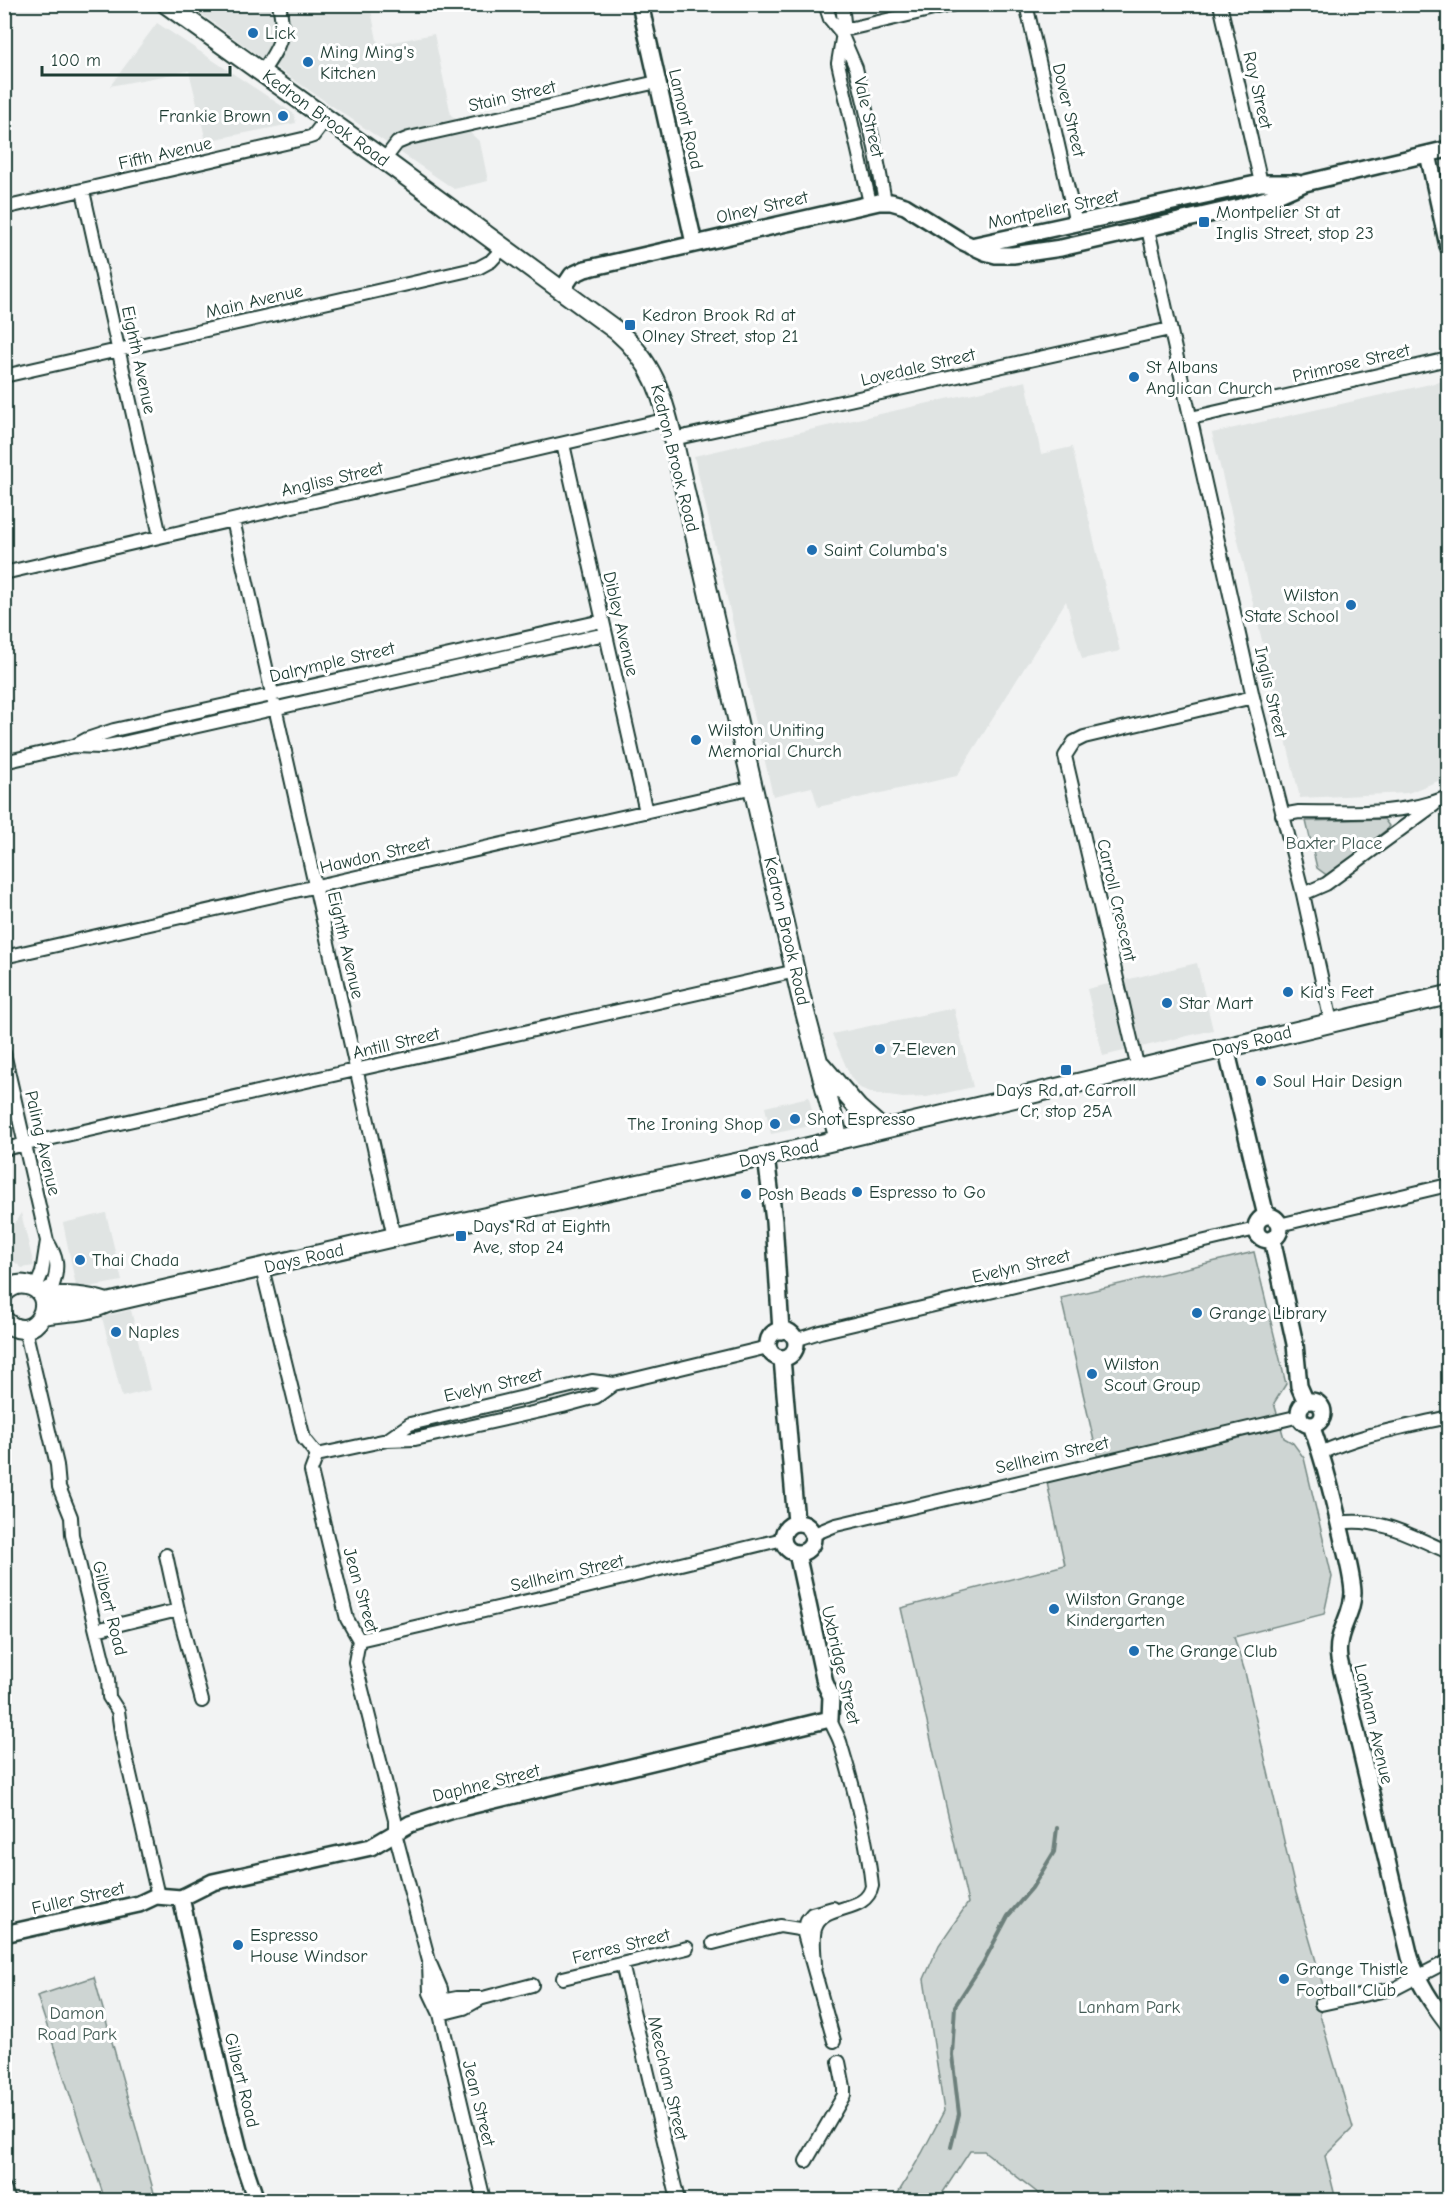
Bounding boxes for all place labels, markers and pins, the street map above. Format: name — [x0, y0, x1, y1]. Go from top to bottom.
place label: Lick — [265, 23, 296, 44]
marker: Lick — [246, 26, 260, 40]
place label: Ming Ming's Kitchen — [320, 42, 414, 84]
marker: Ming Ming's Kitchen — [301, 55, 315, 69]
place label: Frankie Brown — [159, 106, 271, 127]
marker: Frankie Brown — [276, 109, 290, 123]
place label: Montpelier St at Inglis Street, stop 23 — [1216, 202, 1374, 244]
marker: Montpelier St at Inglis Street, stop 23 — [1197, 215, 1211, 229]
place label: Kedron Brook Rd at Olney Street, stop 21 — [642, 305, 798, 347]
marker: Kedron Brook Rd at Olney Street, stop 21 — [623, 318, 637, 332]
place label: St Albans Anglican Church — [1146, 357, 1273, 399]
marker: St Albans Anglican Church — [1127, 370, 1141, 384]
place label: Saint Columba's — [824, 540, 947, 561]
marker: Saint Columba's — [805, 543, 819, 557]
place label: Wilston State School — [1244, 585, 1339, 627]
marker: Wilston State School — [1344, 598, 1358, 612]
place label: Wilston Uniting Memorial Church — [708, 720, 842, 762]
marker: Wilston Uniting Memorial Church — [689, 733, 703, 747]
place label: Kid's Feet — [1300, 982, 1374, 1003]
marker: Kid's Feet — [1281, 985, 1295, 999]
place label: Star Mart — [1179, 993, 1254, 1014]
marker: Star Mart — [1160, 996, 1174, 1010]
place label: 7-Eleven — [892, 1039, 956, 1060]
marker: 7-Eleven — [873, 1042, 887, 1056]
marker: Days Rd at Carroll Cr, stop 25A — [1059, 1063, 1073, 1077]
place label: Soul Hair Design — [1273, 1071, 1403, 1092]
marker: Soul Hair Design — [1254, 1074, 1268, 1088]
place label: Days Rd at Carroll Cr, stop 25A — [996, 1080, 1136, 1122]
place label: Shot Espresso — [807, 1109, 915, 1130]
marker: Shot Espresso — [788, 1112, 802, 1126]
place label: The Ironing Shop — [627, 1114, 763, 1135]
marker: The Ironing Shop — [768, 1117, 782, 1131]
place label: Espresso to Go — [869, 1182, 986, 1203]
place label: Posh Beads — [758, 1184, 846, 1205]
marker: Espresso to Go — [850, 1185, 864, 1199]
marker: Posh Beads — [739, 1187, 753, 1201]
place label: Days Rd at Eighth Ave, stop 24 — [473, 1216, 611, 1258]
marker: Days Rd at Eighth Ave, stop 24 — [454, 1229, 468, 1243]
place label: Thai Chada — [92, 1250, 179, 1271]
marker: Thai Chada — [73, 1253, 87, 1267]
place label: Grange Library — [1209, 1303, 1327, 1324]
marker: Grange Library — [1190, 1306, 1204, 1320]
place label: Naples — [128, 1322, 179, 1343]
marker: Naples — [109, 1325, 123, 1339]
place label: Wilston Scout Group — [1104, 1354, 1201, 1396]
marker: Wilston Scout Group — [1085, 1367, 1099, 1381]
place label: Wilston Grange Kindergarten — [1066, 1589, 1185, 1631]
marker: Wilston Grange Kindergarten — [1047, 1602, 1061, 1616]
place label: The Grange Club — [1146, 1641, 1277, 1662]
marker: The Grange Club — [1127, 1644, 1141, 1658]
place label: Espresso House Windsor — [250, 1925, 368, 1967]
marker: Espresso House Windsor — [231, 1938, 245, 1952]
place label: Grange Thistle Football Club — [1296, 1959, 1408, 2001]
marker: Grange Thistle Football Club — [1277, 1972, 1291, 1986]

